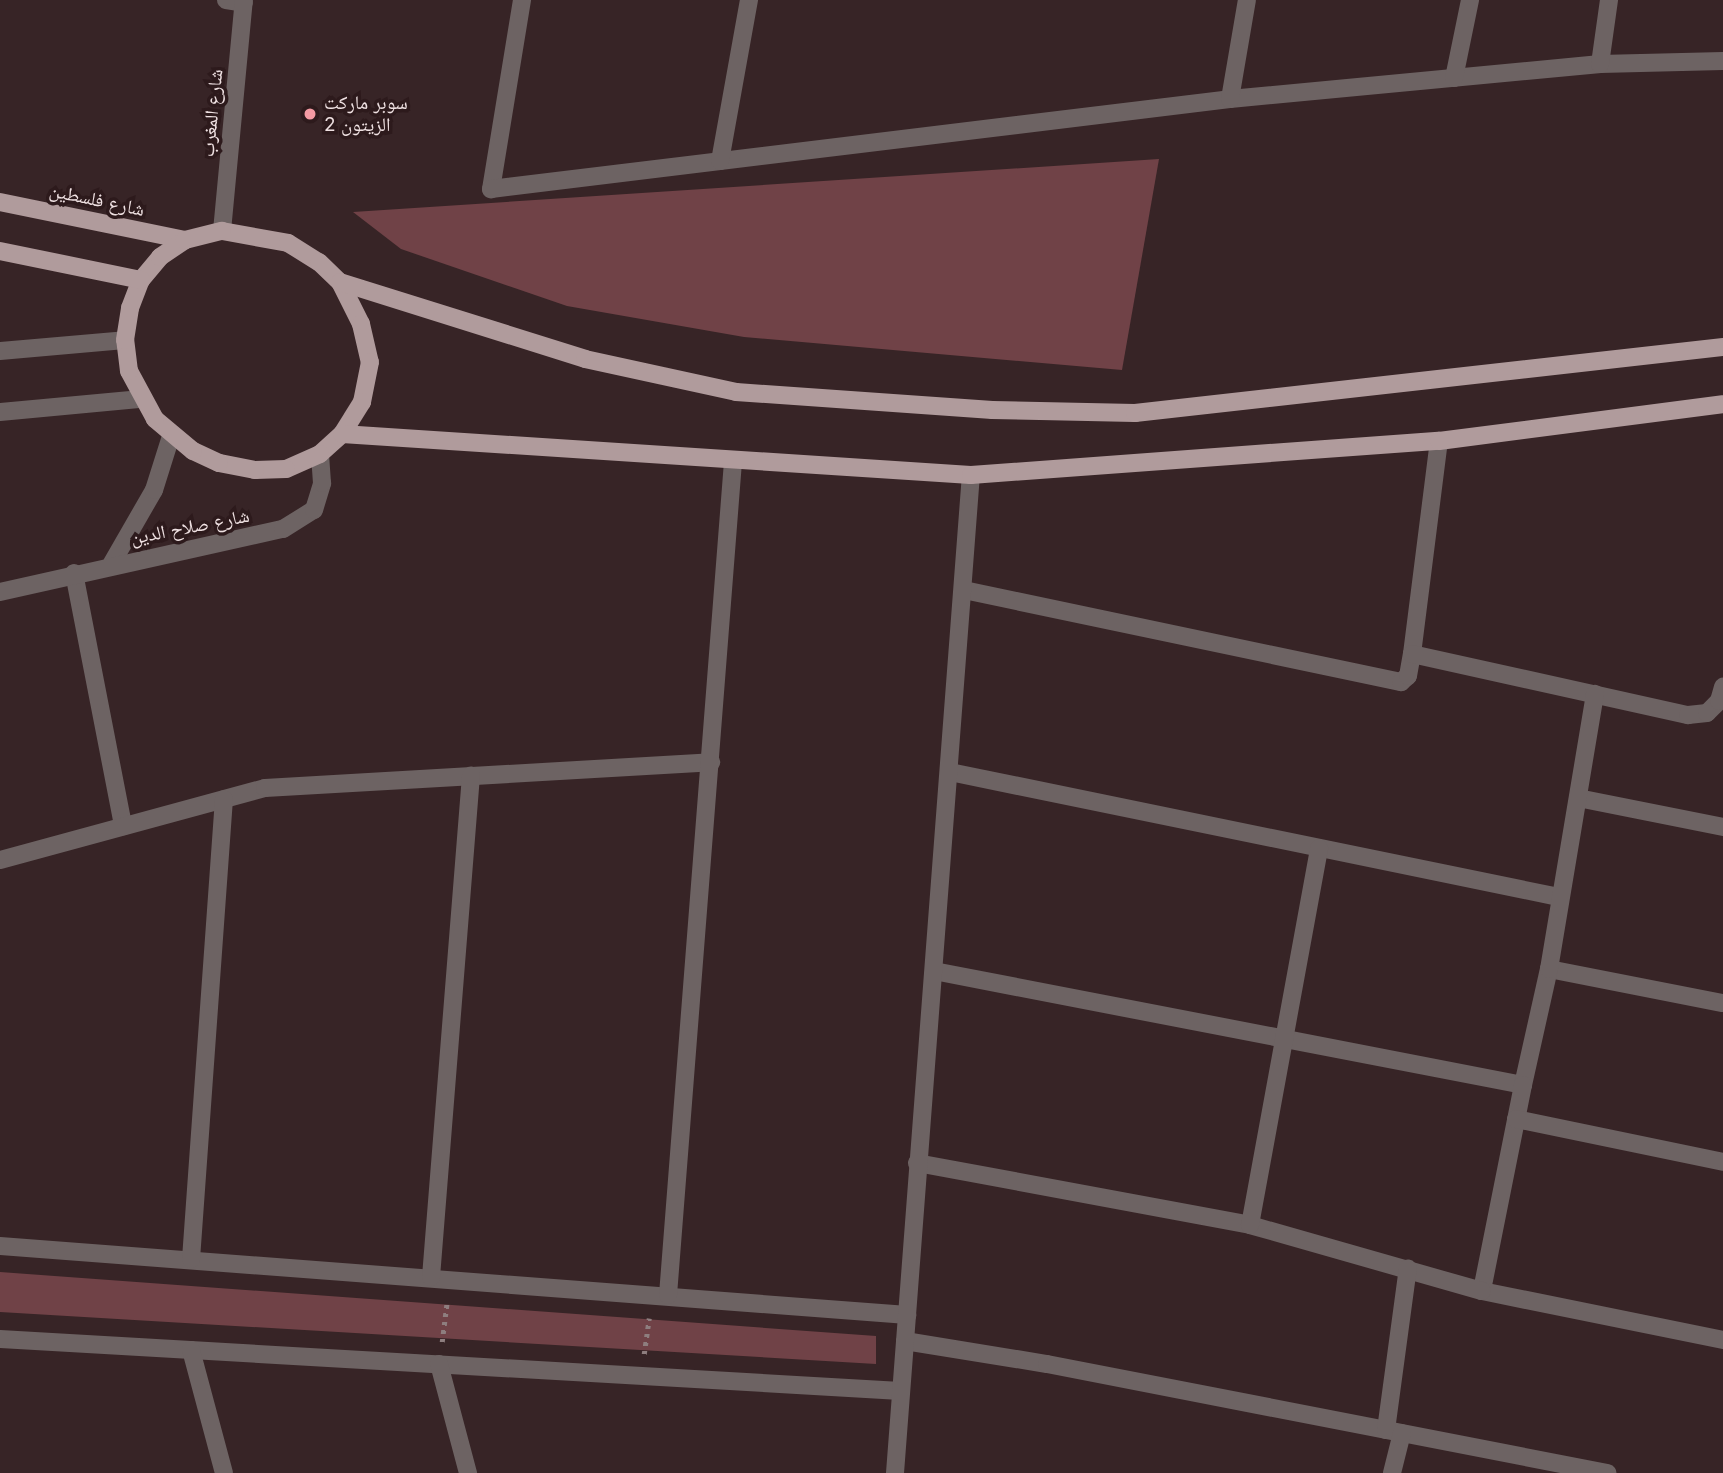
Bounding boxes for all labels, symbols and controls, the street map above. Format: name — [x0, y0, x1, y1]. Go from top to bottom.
street label: شارع المغرب — [196, 68, 228, 158]
place label: سوبر ماركت الزيتون 2 — [324, 92, 408, 136]
marker: سوبر ماركت الزيتون 2 — [302, 106, 318, 122]
street label: شارع فلسطين — [47, 179, 147, 221]
street label: شارع صلاح الدين — [129, 504, 251, 550]

